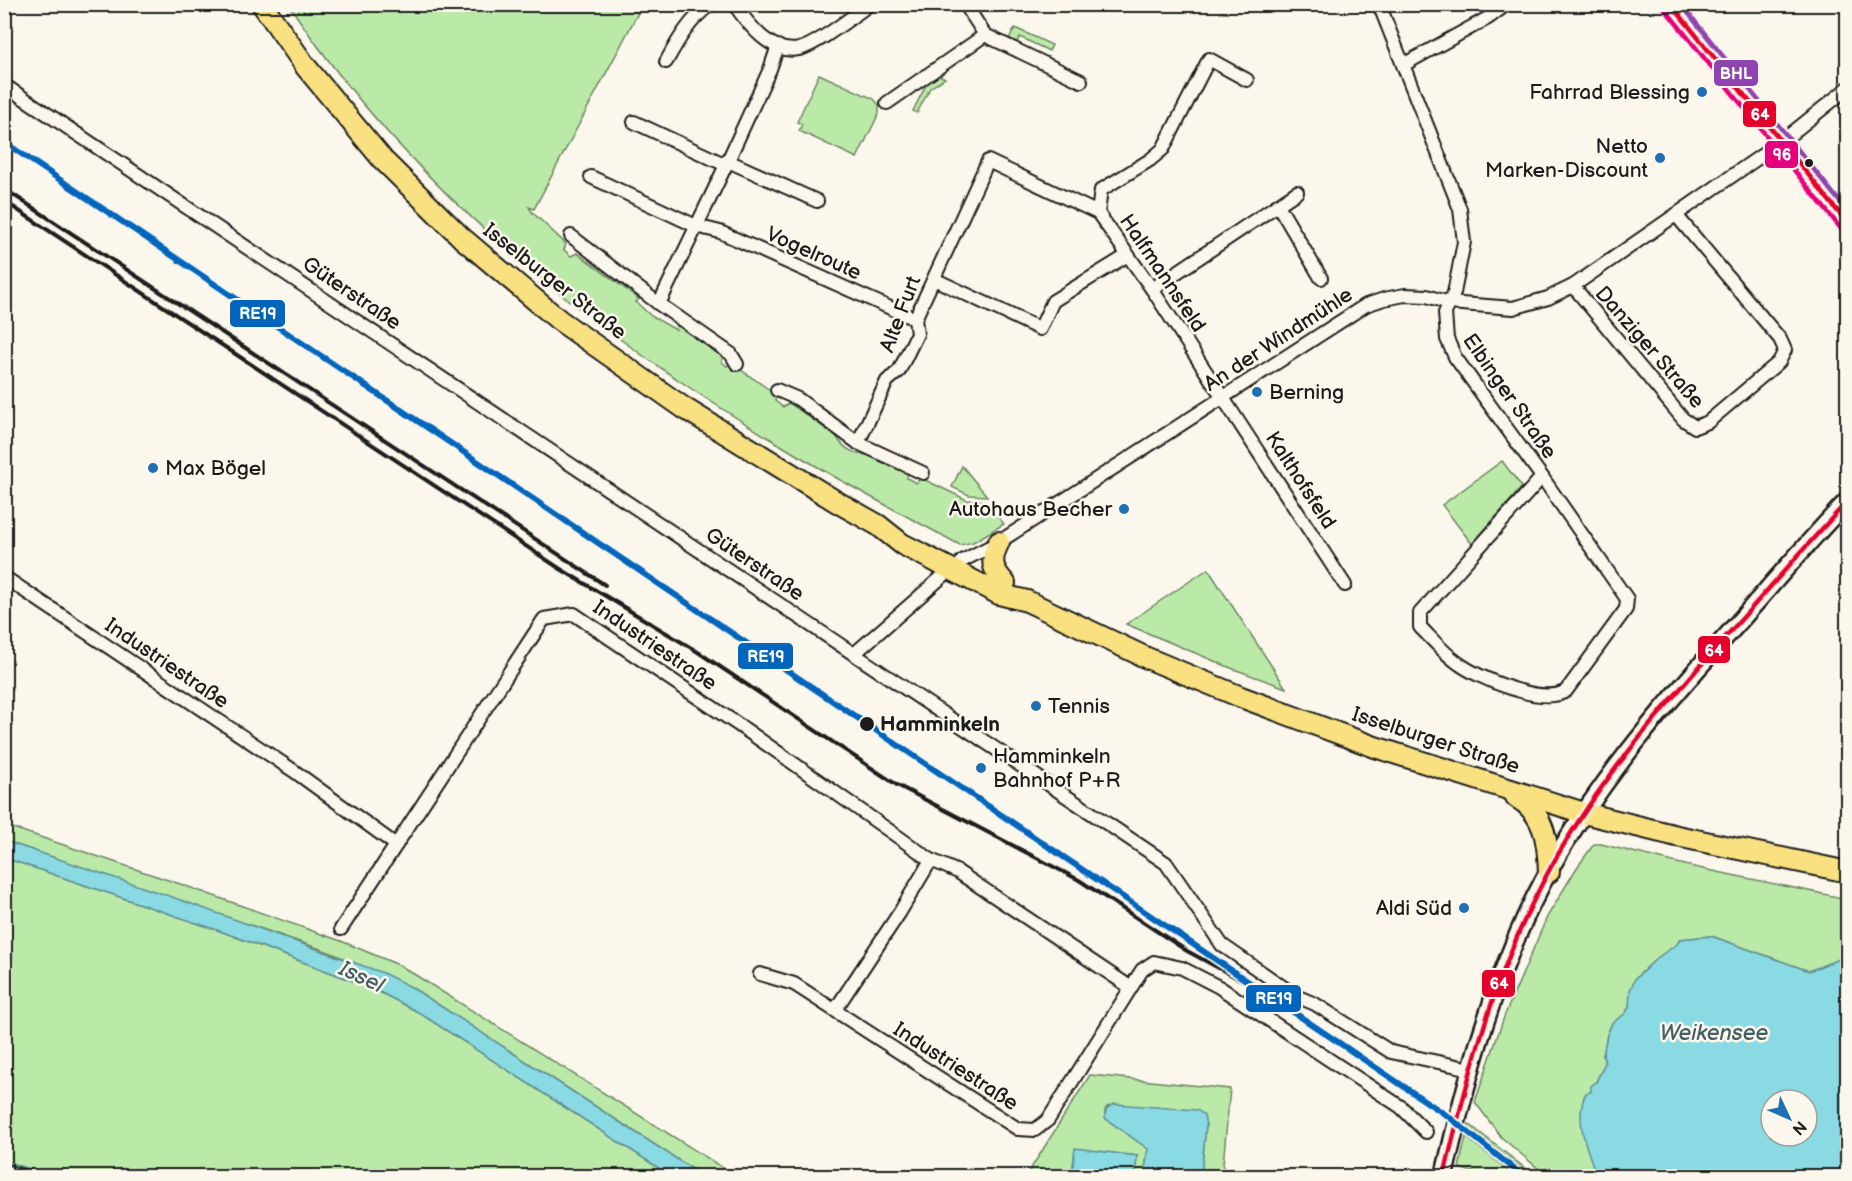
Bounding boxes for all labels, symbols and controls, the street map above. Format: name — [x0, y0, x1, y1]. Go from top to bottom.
line badge: BHL — [1713, 59, 1759, 87]
text: BHL — [1720, 65, 1753, 84]
place label: Fahrrad Blessing — [1529, 80, 1690, 105]
marker: Fahrrad Blessing — [1695, 85, 1709, 99]
line badge: 64 — [1742, 100, 1777, 128]
text: 64 — [1750, 106, 1770, 125]
place label: Netto Marken-Discount — [1485, 134, 1649, 183]
line badge: 96 — [1764, 140, 1799, 169]
text: 96 — [1772, 146, 1792, 165]
marker: Netto Marken-Discount — [1653, 151, 1667, 165]
unlabelled marker — [1803, 157, 1815, 169]
street label: Halfmannsfeld — [1114, 210, 1211, 337]
street label: Isselburger Straße — [478, 218, 631, 345]
street label: Vogelroute — [762, 221, 865, 286]
street label: Güterstraße — [298, 251, 406, 336]
street label: Alte Furt — [875, 272, 927, 356]
street label: Danziger Straße — [1590, 281, 1709, 413]
street label: An der Windmühle — [1199, 282, 1357, 397]
line badge: RE19 — [229, 299, 286, 328]
text: RE19 — [239, 305, 277, 324]
street label: Elbinger Straße — [1457, 329, 1562, 464]
place label: Berning — [1269, 380, 1344, 405]
marker: Berning — [1250, 385, 1264, 399]
street label: Kalthofsfeld — [1260, 427, 1341, 534]
place label: Max Bögel — [165, 456, 266, 481]
marker: Max Bögel — [146, 461, 160, 475]
place label: Autohaus Becher — [949, 497, 1112, 522]
marker: Autohaus Becher — [1117, 502, 1131, 516]
street label: Güterstraße — [701, 522, 809, 607]
street label: Industriestraße — [588, 595, 721, 696]
street label: Industriestraße — [100, 613, 233, 714]
line badge: 64 — [1697, 635, 1731, 664]
line badge: RE19 — [737, 642, 794, 670]
text: 64 — [1704, 642, 1724, 661]
text: RE19 — [747, 648, 785, 667]
place label: Tennis — [1048, 694, 1110, 719]
marker: Tennis — [1029, 699, 1043, 713]
street label: Isselburger Straße — [1349, 702, 1523, 779]
place label: Hamminkeln — [880, 712, 1000, 737]
marker: Hamminkeln — [858, 715, 876, 733]
place label: Hamminkeln Bahnhof P+R — [993, 744, 1120, 793]
marker: Hamminkeln Bahnhof P+R — [974, 761, 988, 775]
place label: Aldi Süd — [1376, 896, 1452, 921]
marker: Aldi Süd — [1457, 901, 1471, 915]
water label: Issel — [334, 955, 389, 1000]
line badge: 64 — [1481, 969, 1516, 998]
text: 64 — [1489, 975, 1509, 994]
line badge: RE19 — [1245, 984, 1302, 1013]
text: RE19 — [1255, 990, 1293, 1009]
street label: Industriestraße — [889, 1017, 1023, 1116]
water label: Weikensee — [1660, 1020, 1768, 1047]
north arrow — [1759, 1088, 1819, 1148]
text: N — [1788, 1116, 1810, 1138]

